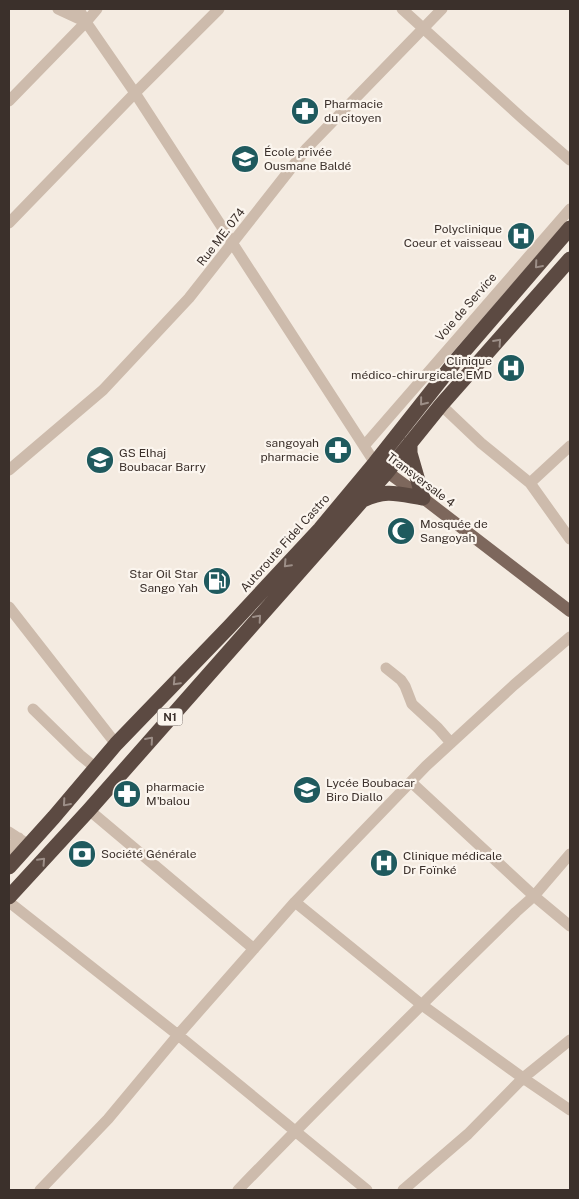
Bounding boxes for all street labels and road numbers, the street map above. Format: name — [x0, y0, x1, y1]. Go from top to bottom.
street label: Rue ME. 074 — [194, 205, 248, 269]
street label: Voie de Service — [433, 270, 499, 344]
street label: Transversale 4 — [384, 450, 458, 510]
street label: Autoroute Fidel Castro — [237, 491, 333, 595]
road number: N1 — [158, 709, 182, 726]

